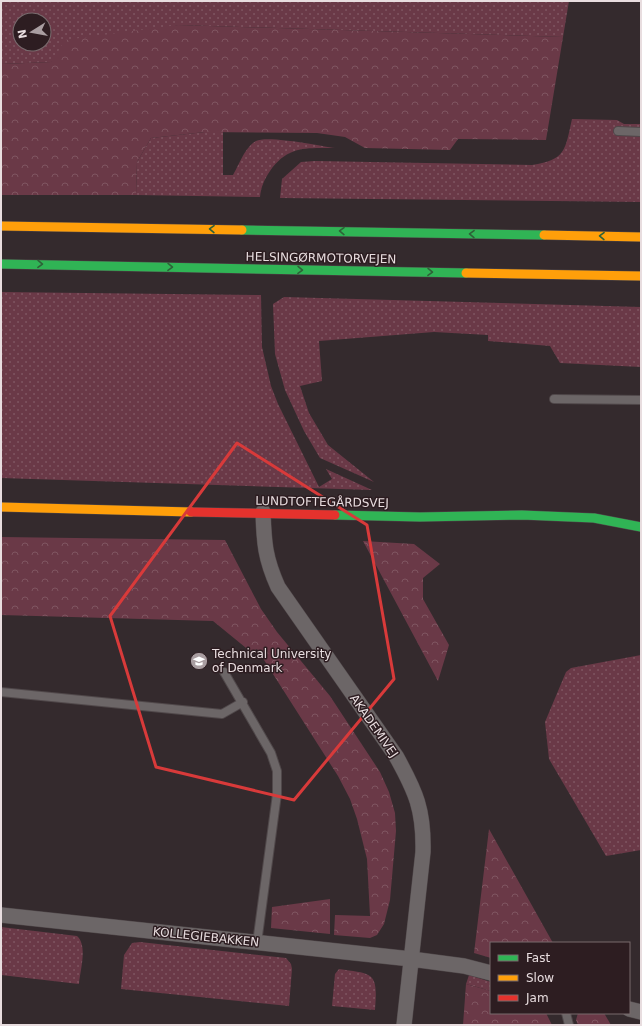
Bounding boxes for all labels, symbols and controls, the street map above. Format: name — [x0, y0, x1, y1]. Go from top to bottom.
north arrow — [12, 12, 52, 52]
text: N — [15, 28, 30, 40]
one-way arrow — [209, 225, 215, 233]
one-way arrow — [339, 227, 345, 236]
one-way arrow — [469, 230, 475, 238]
one-way arrow — [599, 232, 605, 240]
street label: HELSINGØRMOTORVEJEN — [246, 250, 396, 266]
one-way arrow — [37, 260, 43, 269]
one-way arrow — [167, 263, 173, 271]
one-way arrow — [297, 266, 303, 274]
one-way arrow — [427, 268, 433, 276]
street label: LUNDTOFTEGÅRDSVEJ — [255, 493, 389, 510]
place label: Technical University of Denmark — [211, 647, 331, 675]
school or university icon: Technical University of Denmark — [189, 651, 209, 671]
street label: AKADEMIVEJ — [347, 692, 401, 760]
street label: KOLLEGIEBAKKEN — [152, 924, 260, 950]
legend — [490, 942, 630, 1014]
text: Fast — [526, 951, 550, 965]
text: Slow — [526, 971, 554, 985]
text: Jam — [525, 991, 549, 1005]

